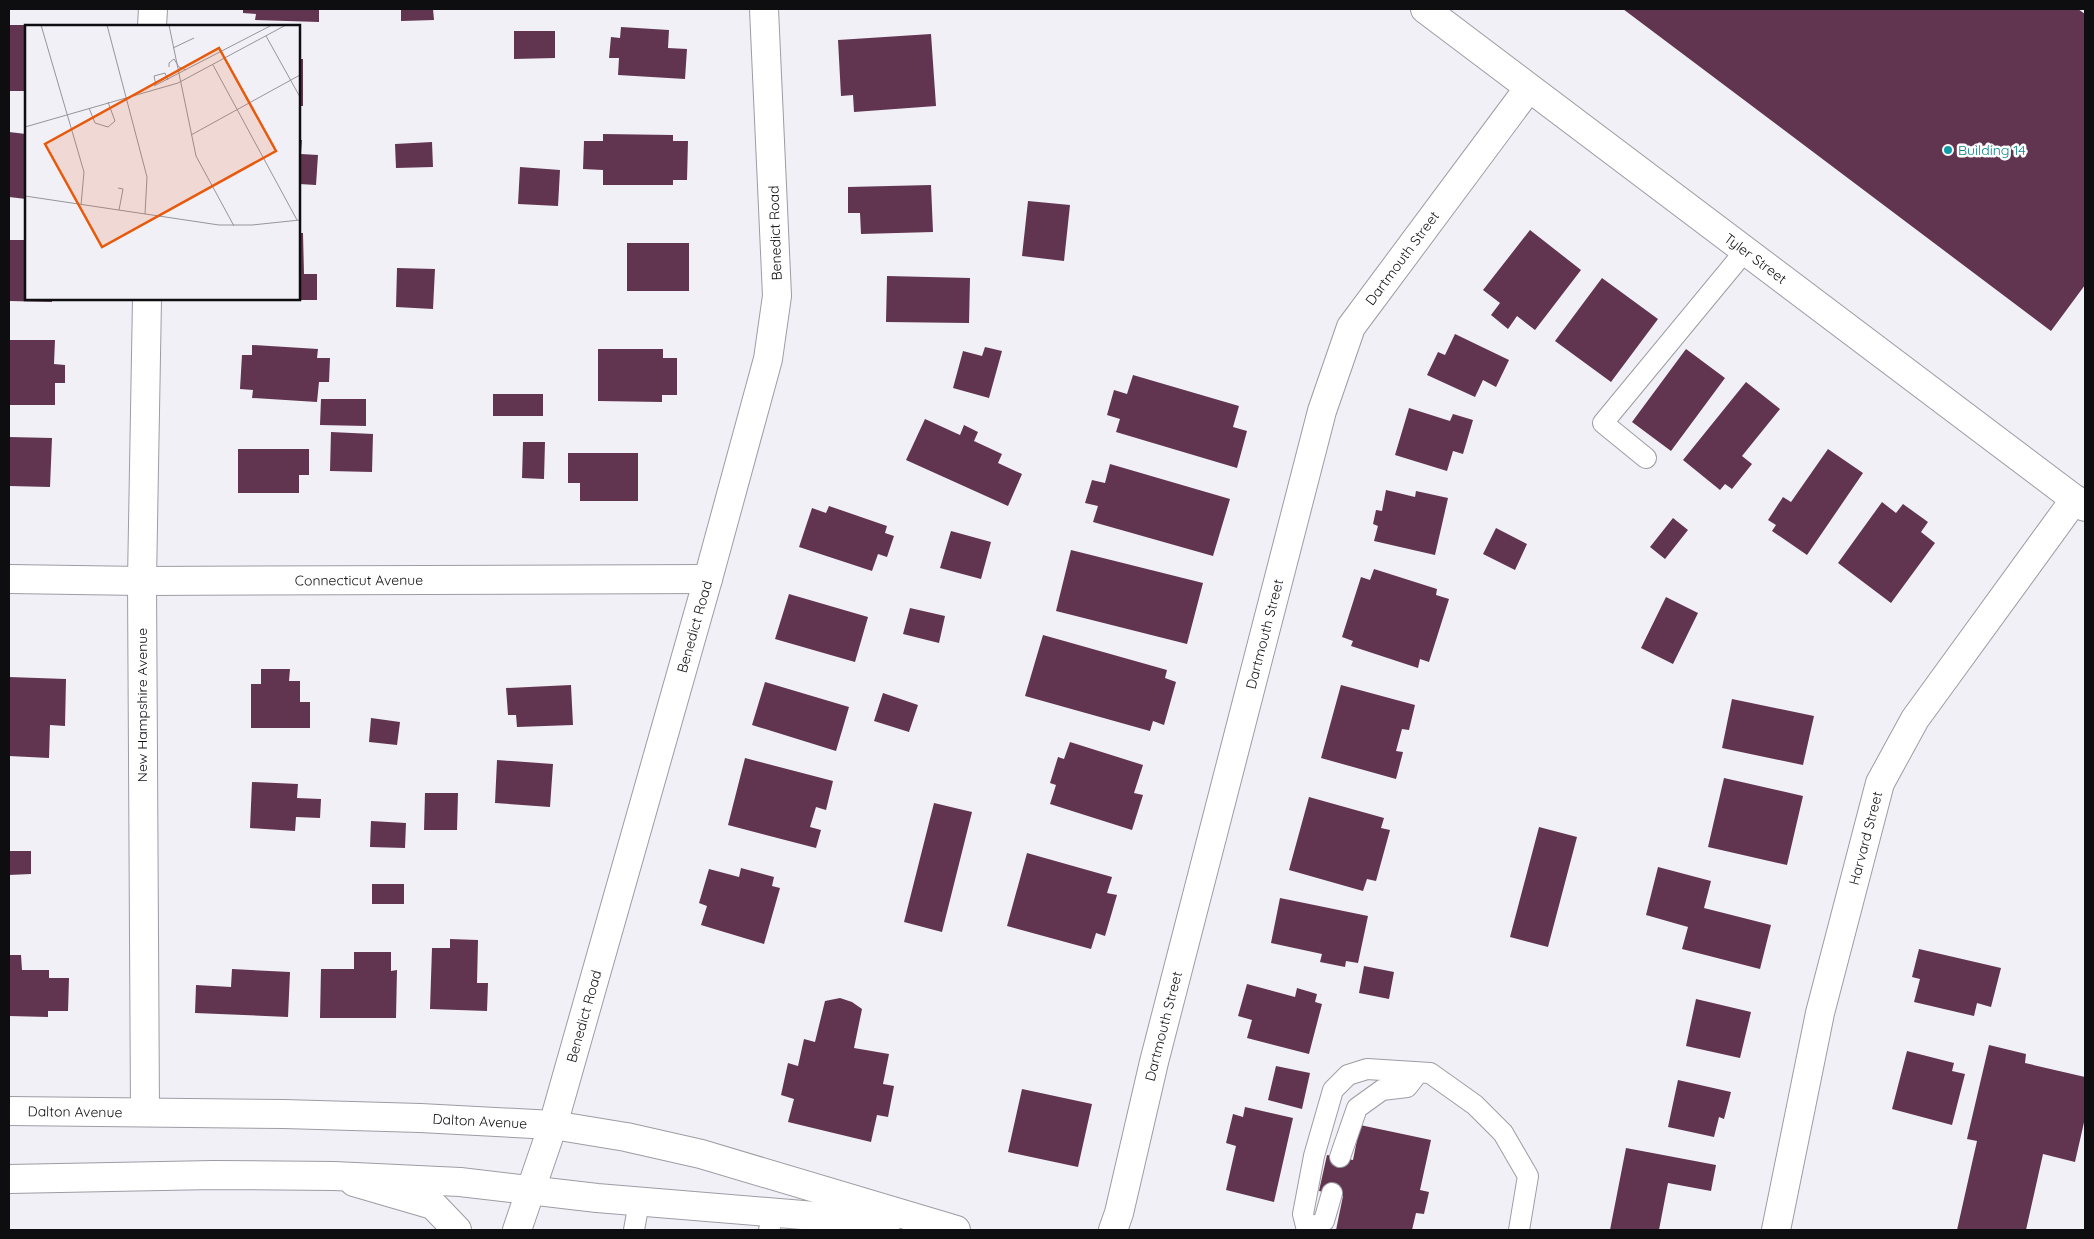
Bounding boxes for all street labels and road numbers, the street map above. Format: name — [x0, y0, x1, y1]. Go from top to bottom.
street label: Benedict Road — [764, 185, 786, 281]
street label: Dartmouth Street — [1361, 207, 1443, 309]
street label: Tyler Street — [1721, 229, 1791, 288]
street label: Connecticut Avenue — [295, 571, 423, 589]
street label: Dartmouth Street — [1242, 577, 1287, 691]
street label: Benedict Road — [673, 578, 716, 675]
street label: New Hampshire Avenue — [133, 628, 151, 782]
street label: Harvard Street — [1845, 789, 1887, 887]
street label: Benedict Road — [562, 968, 606, 1065]
street label: Dartmouth Street — [1141, 969, 1186, 1083]
street label: Dalton Avenue — [28, 1102, 123, 1121]
street label: Dalton Avenue — [432, 1110, 528, 1133]

